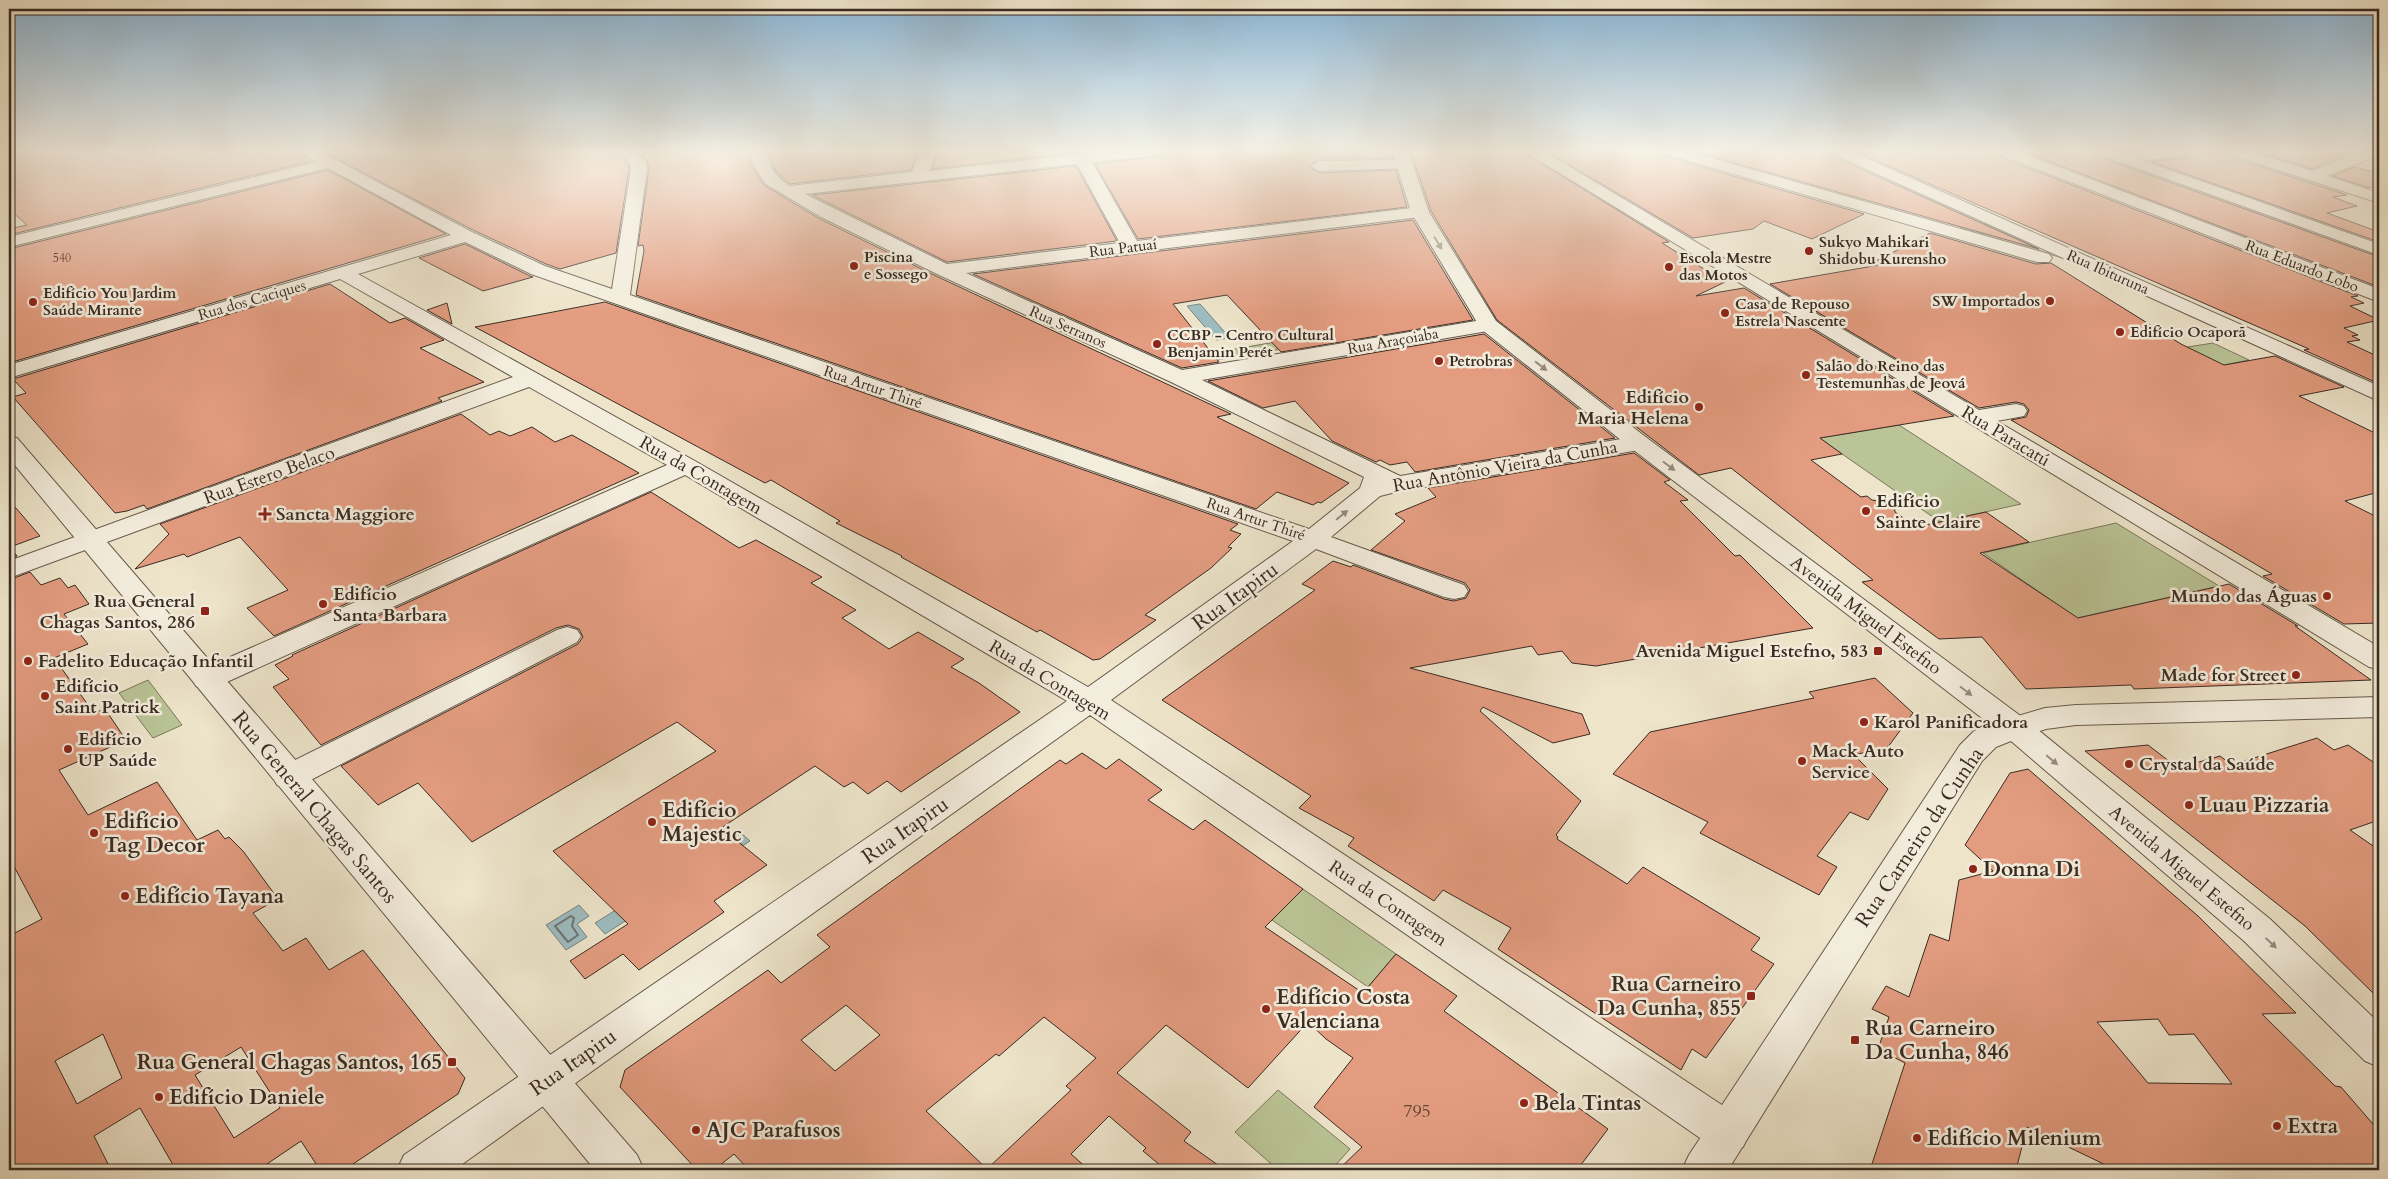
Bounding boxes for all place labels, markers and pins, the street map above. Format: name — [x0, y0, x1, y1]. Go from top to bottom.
place label: Sukyo Mahikari Shidobu Kurensho — [1819, 232, 1947, 269]
marker: Sukyo Mahikari Shidobu Kurensho — [1803, 245, 1815, 257]
place label: Piscina e Sossego — [864, 247, 928, 284]
place label: Escola Mestre das Motos — [1679, 248, 1772, 285]
marker: Piscina e Sossego — [848, 260, 860, 272]
marker: Escola Mestre das Motos — [1663, 261, 1675, 273]
place label: Edifício You Jardim Saúde Mirante — [43, 283, 176, 320]
place label: SW Importados — [1932, 291, 2040, 311]
place label: Casa de Repouso Estrela Nascente — [1735, 294, 1850, 331]
marker: SW Importados — [2044, 295, 2056, 307]
marker: Edifício You Jardim Saúde Mirante — [27, 296, 39, 308]
marker: Casa de Repouso Estrela Nascente — [1719, 307, 1731, 319]
place label: Edifício Ocaporã — [2130, 322, 2246, 342]
place label: CCBP - Centro Cultural Benjamin Perét — [1167, 325, 1335, 362]
marker: Edifício Ocaporã — [2114, 326, 2126, 338]
marker: CCBP - Centro Cultural Benjamin Perét — [1151, 338, 1163, 350]
place label: Petrobras — [1449, 351, 1512, 371]
marker: Petrobras — [1433, 355, 1445, 367]
place label: Salão do Reino das Testemunhas de Jeová — [1816, 356, 1966, 393]
marker: Salão do Reino das Testemunhas de Jeová — [1800, 369, 1812, 381]
place label: Edifício Maria Helena — [1577, 385, 1689, 431]
marker: Edifício Maria Helena — [1693, 401, 1705, 413]
place label: Edifício Sainte Claire — [1876, 489, 1981, 535]
place label: Sancta Maggiore — [276, 502, 415, 527]
marker: Edifício Sainte Claire — [1860, 505, 1872, 517]
marker: Sancta Maggiore — [258, 507, 272, 521]
place label: Edifício Santa Barbara — [333, 582, 447, 628]
place label: Mundo das Águas — [2171, 584, 2317, 609]
place label: Rua General Chagas Santos, 286 — [39, 589, 195, 635]
marker: Mundo das Águas — [2321, 590, 2333, 602]
marker: Edifício Santa Barbara — [317, 598, 329, 610]
marker: Rua General Chagas Santos, 286 — [199, 605, 211, 617]
place label: Avenida Miguel Estefno, 583 — [1636, 639, 1868, 664]
marker: Avenida Miguel Estefno, 583 — [1872, 645, 1884, 657]
place label: Fadelito Educação Infantil — [38, 649, 254, 674]
marker: Fadelito Educação Infantil — [22, 655, 34, 667]
place label: Made for Street — [2161, 663, 2287, 688]
marker: Made for Street — [2290, 669, 2302, 681]
place label: Edifício Saint Patrick — [55, 674, 161, 720]
marker: Edifício Saint Patrick — [39, 690, 51, 702]
place label: Karol Panificadora — [1874, 710, 2028, 735]
marker: Karol Panificadora — [1858, 716, 1870, 728]
place label: Edifício UP Saúde — [78, 727, 157, 773]
place label: Mack Auto Service — [1812, 739, 1904, 785]
marker: Edifício UP Saúde — [62, 743, 74, 755]
place label: Crystal da Saúde — [2139, 752, 2275, 777]
marker: Mack Auto Service — [1796, 755, 1808, 767]
marker: Crystal da Saúde — [2123, 758, 2135, 770]
place label: Luau Pizzaria — [2199, 791, 2330, 820]
place label: Edifício Majestic — [662, 796, 742, 849]
marker: Luau Pizzaria — [2183, 799, 2195, 811]
place label: Edifício Tag Decor — [104, 807, 205, 860]
marker: Edifício Majestic — [646, 816, 658, 828]
marker: Edifício Tag Decor — [88, 827, 100, 839]
place label: Donna Di — [1983, 855, 2080, 884]
marker: Donna Di — [1967, 863, 1979, 875]
place label: Edifício Tayana — [135, 882, 285, 911]
marker: Edifício Tayana — [119, 890, 131, 902]
place label: Rua Carneiro Da Cunha, 855 — [1597, 970, 1741, 1023]
place label: Edifício Costa Valenciana — [1276, 983, 1411, 1036]
marker: Rua Carneiro Da Cunha, 855 — [1745, 990, 1757, 1002]
marker: Edifício Costa Valenciana — [1260, 1003, 1272, 1015]
place label: Rua Carneiro Da Cunha, 846 — [1865, 1014, 2009, 1067]
marker: Rua Carneiro Da Cunha, 846 — [1849, 1034, 1861, 1046]
place label: Rua General Chagas Santos, 165 — [137, 1048, 442, 1077]
marker: Rua General Chagas Santos, 165 — [446, 1056, 458, 1068]
place label: Edifício Daniele — [169, 1083, 325, 1112]
place label: Bela Tintas — [1534, 1089, 1641, 1118]
marker: Edifício Daniele — [153, 1091, 165, 1103]
marker: Bela Tintas — [1518, 1097, 1530, 1109]
place label: Extra — [2287, 1112, 2339, 1141]
place label: AJC Parafusos — [706, 1116, 841, 1145]
marker: Extra — [2271, 1120, 2283, 1132]
marker: AJC Parafusos — [690, 1124, 702, 1136]
place label: Edifício Milenium — [1927, 1124, 2102, 1153]
marker: Edifício Milenium — [1911, 1132, 1923, 1144]

